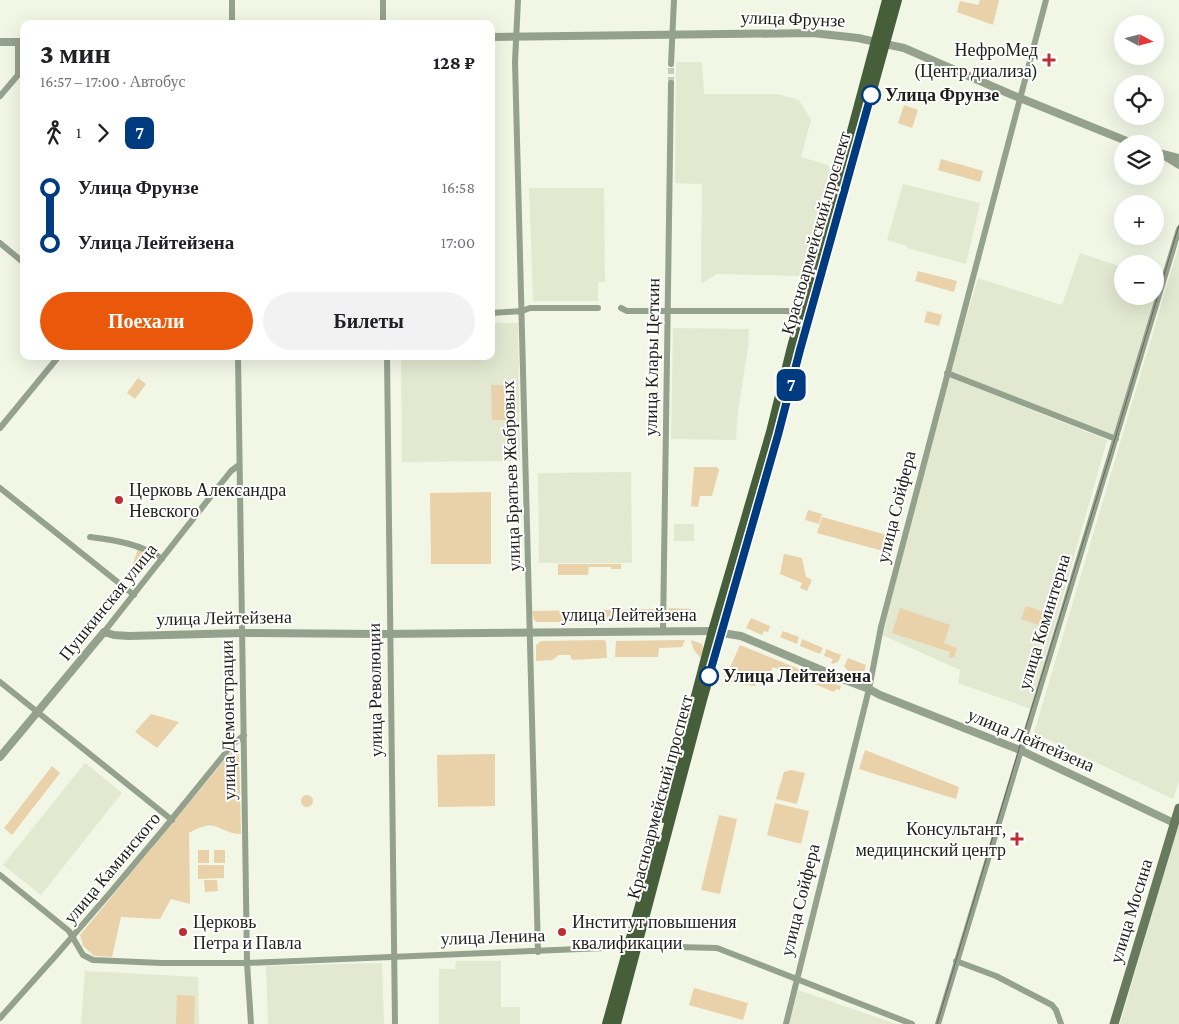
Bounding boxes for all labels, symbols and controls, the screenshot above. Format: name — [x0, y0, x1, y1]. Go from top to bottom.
street label: улица Фрунзе — [740, 7, 846, 31]
north arrow — [1114, 15, 1164, 65]
map controls — [1114, 15, 1164, 305]
text: 3 мин — [40, 38, 111, 69]
place label: НефроМед (Центр диализа) — [914, 40, 1038, 82]
text: 128 ₽ — [433, 52, 475, 73]
marker: НефроМед (Центр диализа) — [1042, 53, 1056, 67]
text: 16:57 – 17:00 · Автобус — [40, 73, 186, 90]
button: locate — [1114, 75, 1164, 125]
marker: Улица Фрунзе — [861, 85, 881, 105]
place label: Улица Фрунзе — [885, 85, 999, 105]
icon: walk — [40, 119, 68, 147]
icon: forward — [89, 119, 117, 147]
text: 7 — [135, 123, 144, 143]
text: 1 — [76, 124, 81, 141]
street label: Красноармейский проспект — [777, 129, 855, 337]
button: layers — [1114, 135, 1164, 185]
text: Улица Фрунзе — [78, 177, 199, 198]
text: 16:58 — [442, 179, 475, 196]
button: + — [1114, 195, 1164, 245]
text: Улица Лейтейзена — [78, 232, 234, 253]
text: 17:00 — [441, 234, 475, 251]
button: − — [1114, 255, 1164, 305]
street label: улица Клары Цеткин — [641, 277, 663, 436]
button: Поехали — [40, 292, 253, 350]
button: Билеты — [263, 292, 475, 350]
line badge: 7 — [775, 369, 807, 401]
text: 7 — [787, 375, 795, 395]
street label: улица Братьев Жабровых — [498, 380, 524, 572]
street label: улица Сойфера — [872, 449, 920, 565]
place label: Церковь Александра Невского — [129, 480, 286, 521]
marker: Церковь Александра Невского — [113, 494, 125, 506]
street label: Пушкинская улица — [55, 540, 161, 664]
street label: улица Коминтерна — [1014, 552, 1074, 692]
street label: улица Лейтейзена — [561, 605, 697, 625]
street label: улица Лейтейзена — [156, 607, 292, 629]
street label: улица Революции — [364, 622, 386, 757]
street label: улица Демонстрации — [217, 639, 239, 800]
marker: Улица Лейтейзена — [699, 666, 719, 686]
place label: Улица Лейтейзена — [723, 666, 871, 686]
street label: Красноармейский проспект — [623, 692, 697, 901]
street label: улица Лейтейзена — [965, 704, 1097, 776]
street label: улица Каминского — [60, 808, 164, 928]
place label: Консультант, медицинский центр — [855, 819, 1006, 860]
marker: Консультант, медицинский центр — [1010, 832, 1024, 846]
street label: улица Сойфера — [776, 842, 824, 958]
street label: улица Мосина — [1106, 856, 1156, 966]
place label: Церковь Петра и Павла — [193, 912, 302, 953]
place label: Институт повышения квалификации — [572, 912, 737, 953]
street label: улица Ленина — [440, 925, 546, 949]
marker: Церковь Петра и Павла — [177, 926, 189, 938]
marker: Институт повышения квалификации — [556, 926, 568, 938]

